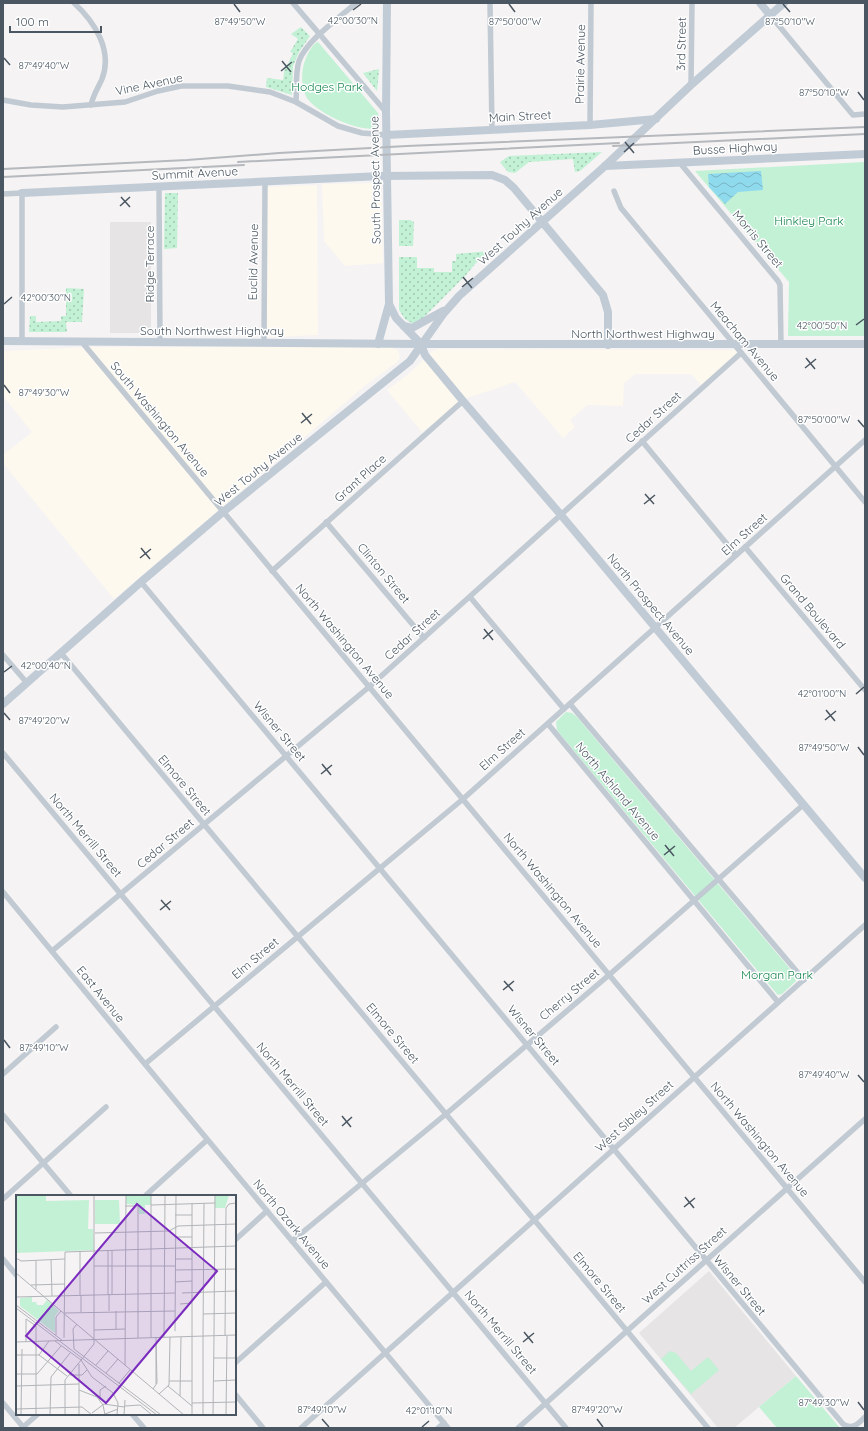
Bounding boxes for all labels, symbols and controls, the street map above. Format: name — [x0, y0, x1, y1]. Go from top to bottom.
scale bar — [10, 8, 101, 34]
text: 100 m — [16, 14, 49, 29]
text: 42°00'30"N — [328, 14, 378, 27]
text: 87°49'50"W — [214, 15, 266, 28]
text: 87°50'00"W — [489, 15, 541, 28]
text: 87°50'10"W — [765, 15, 815, 28]
street label: 3rd Street — [673, 17, 689, 71]
street label: Prairie Avenue — [572, 24, 588, 104]
text: 87°49'40"W — [19, 59, 70, 72]
street label: Vine Avenue — [114, 69, 184, 98]
park label: Hodges Park — [291, 79, 363, 94]
text: 87°50'10"W — [799, 86, 849, 99]
street label: Main Street — [488, 107, 552, 125]
street label: South Prospect Avenue — [366, 116, 384, 244]
street label: Busse Highway — [692, 138, 778, 158]
street label: Summit Avenue — [151, 163, 239, 183]
street label: West Touhy Avenue — [475, 184, 566, 268]
street label: Morris Street — [730, 207, 786, 271]
park label: Hinkley Park — [774, 213, 844, 228]
street label: Euclid Avenue — [245, 223, 261, 300]
street label: Ridge Terrace — [142, 225, 157, 303]
text: 42°00'30"N — [21, 291, 71, 304]
street label: Meacham Avenue — [707, 298, 783, 384]
text: 42°00'50"N — [797, 319, 847, 332]
street label: South Northwest Highway — [140, 323, 284, 338]
street label: North Northwest Highway — [571, 326, 715, 341]
street label: South Washington Avenue — [107, 358, 213, 480]
text: 87°49'30"W — [19, 386, 70, 399]
street label: Cedar Street — [622, 388, 684, 446]
text: 87°50'00"W — [798, 413, 850, 426]
street label: West Touhy Avenue — [211, 429, 305, 509]
street label: Grant Place — [331, 451, 389, 505]
street label: Elm Street — [718, 509, 770, 559]
street label: Clinton Street — [354, 540, 414, 606]
street label: North Prospect Avenue — [604, 550, 698, 658]
street label: Grand Boulevard — [777, 570, 849, 652]
street label: North Washington Avenue — [293, 580, 398, 702]
street label: Cedar Street — [381, 605, 443, 663]
text: 42°00'40"N — [21, 659, 71, 672]
text: 42°01'00"N — [798, 687, 846, 700]
street label: Wisner Street — [250, 698, 310, 764]
text: 87°49'20"W — [18, 714, 70, 727]
street label: Elm Street — [476, 724, 528, 774]
street label: North Ashland Avenue — [573, 739, 664, 843]
text: 87°49'50"W — [798, 741, 850, 754]
street label: Elmore Street — [155, 751, 215, 819]
street label: North Merrill Street — [47, 790, 125, 880]
street label: Cedar Street — [133, 815, 197, 871]
street label: North Washington Avenue — [501, 829, 606, 951]
street label: Elm Street — [229, 934, 281, 982]
street label: East Avenue — [74, 963, 128, 1025]
street label: Cherry Street — [536, 965, 602, 1023]
park label: Morgan Park — [741, 967, 813, 982]
street label: Elmore Street — [363, 999, 423, 1067]
street label: Wisner Street — [504, 1002, 564, 1068]
street label: North Merrill Street — [254, 1039, 332, 1129]
text: 87°49'10"W — [19, 1041, 69, 1054]
text: 87°49'40"W — [799, 1068, 850, 1081]
street label: West Sibley Street — [592, 1077, 676, 1155]
street label: North Washington Avenue — [708, 1078, 813, 1200]
street label: North Ozark Avenue — [250, 1176, 334, 1272]
inset map — [16, 1195, 236, 1415]
street label: West Cuttriss Street — [639, 1223, 729, 1307]
street label: Elmore Street — [570, 1248, 630, 1316]
street label: Wisner Street — [710, 1252, 770, 1318]
street label: North Merrill Street — [462, 1287, 540, 1377]
text: 87°49'30"W — [799, 1396, 850, 1409]
text: 87°49'10"W — [297, 1403, 347, 1416]
text: 87°49'20"W — [571, 1403, 623, 1416]
text: 42°01'10"N — [406, 1404, 452, 1417]

